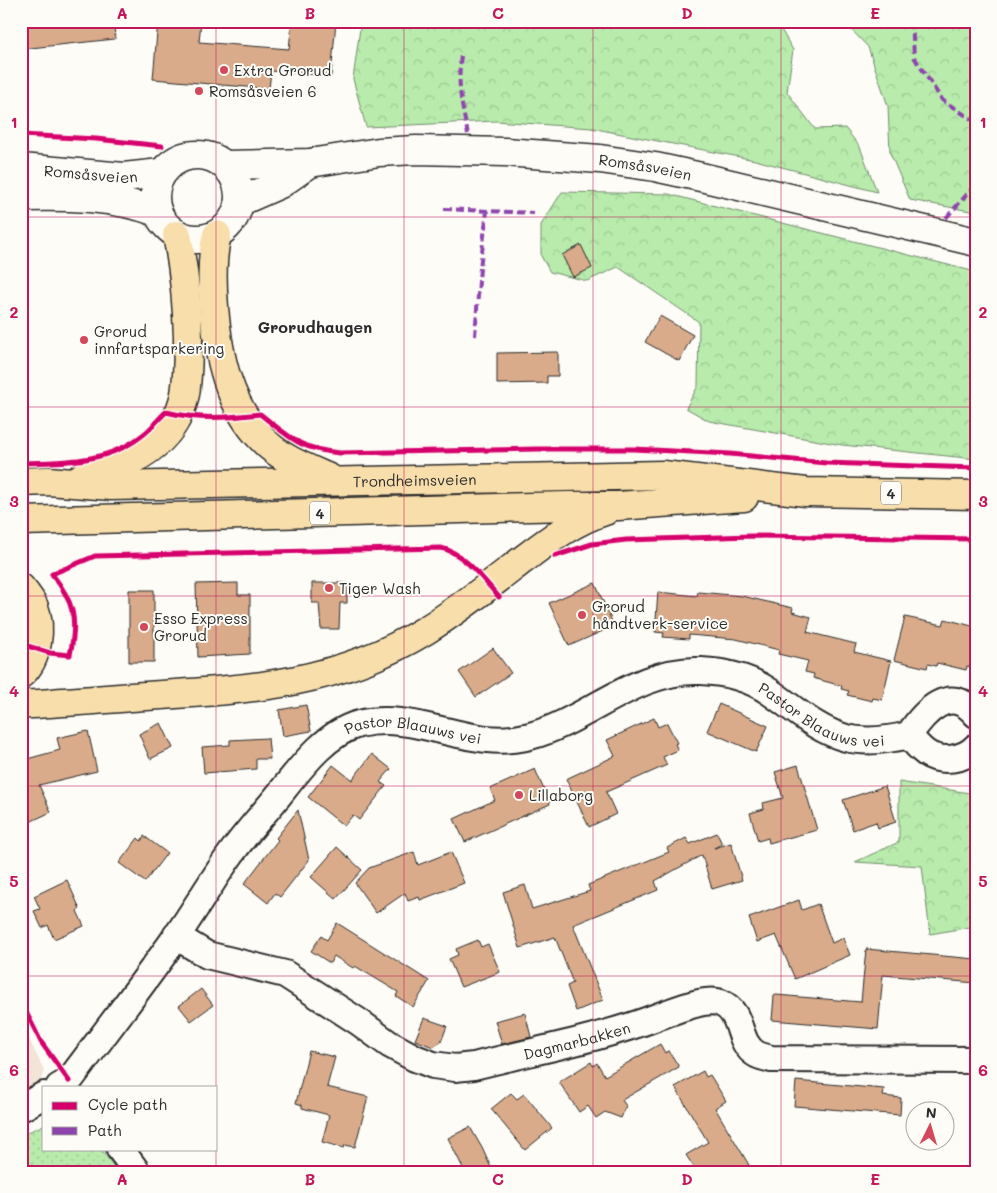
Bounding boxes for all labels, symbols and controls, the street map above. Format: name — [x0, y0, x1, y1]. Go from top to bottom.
text: A — [116, 2, 128, 23]
text: B — [305, 2, 315, 23]
text: C — [492, 2, 504, 23]
text: D — [681, 2, 693, 23]
text: E — [870, 2, 880, 23]
place label: Extra Grorud — [234, 60, 331, 80]
marker: Extra Grorud — [218, 64, 230, 76]
place label: Romsåsveien 6 — [209, 81, 317, 101]
marker: Romsåsveien 6 — [193, 85, 205, 97]
text: 1 — [10, 111, 18, 132]
text: 1 — [979, 111, 987, 132]
street label: Romsåsveien — [597, 149, 693, 185]
street label: Romsåsveien — [43, 160, 139, 187]
text: 2 — [10, 301, 19, 322]
text: 2 — [979, 301, 988, 322]
district label: Grorudhaugen — [258, 316, 372, 337]
place label: Grorud innfartsparkering — [94, 321, 225, 358]
marker: Grorud innfartsparkering — [78, 334, 90, 346]
street label: Trondheimsveien — [353, 469, 477, 491]
road number: 4 — [881, 482, 901, 504]
text: 3 — [9, 490, 19, 511]
text: 3 — [978, 490, 988, 511]
road number: 4 — [310, 502, 330, 524]
place label: Tiger Wash — [339, 578, 421, 598]
marker: Tiger Wash — [323, 582, 335, 594]
place label: Grorud håndtverk-service — [592, 596, 728, 633]
place label: Esso Express Grorud — [154, 608, 248, 645]
marker: Grorud håndtverk-service — [576, 609, 588, 621]
marker: Esso Express Grorud — [138, 621, 150, 633]
street label: Pastor Blaauws vei — [755, 677, 885, 751]
text: 4 — [9, 680, 19, 701]
text: 4 — [978, 680, 988, 701]
street label: Pastor Blaauws vei — [341, 711, 483, 748]
place label: Lillaborg — [529, 785, 593, 805]
marker: Lillaborg — [513, 789, 525, 801]
text: 5 — [9, 870, 19, 891]
text: 5 — [978, 870, 988, 891]
street label: Dagmarbakken — [521, 1017, 633, 1064]
text: 6 — [9, 1059, 19, 1080]
text: 6 — [978, 1059, 988, 1080]
legend — [42, 1086, 218, 1150]
text: Cycle path — [88, 1094, 167, 1114]
north arrow — [904, 1100, 954, 1150]
text: N — [925, 1103, 937, 1122]
text: Path — [88, 1120, 122, 1140]
text: A — [116, 1168, 128, 1189]
text: B — [305, 1168, 315, 1189]
text: C — [492, 1168, 504, 1189]
text: D — [681, 1168, 693, 1189]
text: E — [870, 1168, 880, 1189]

